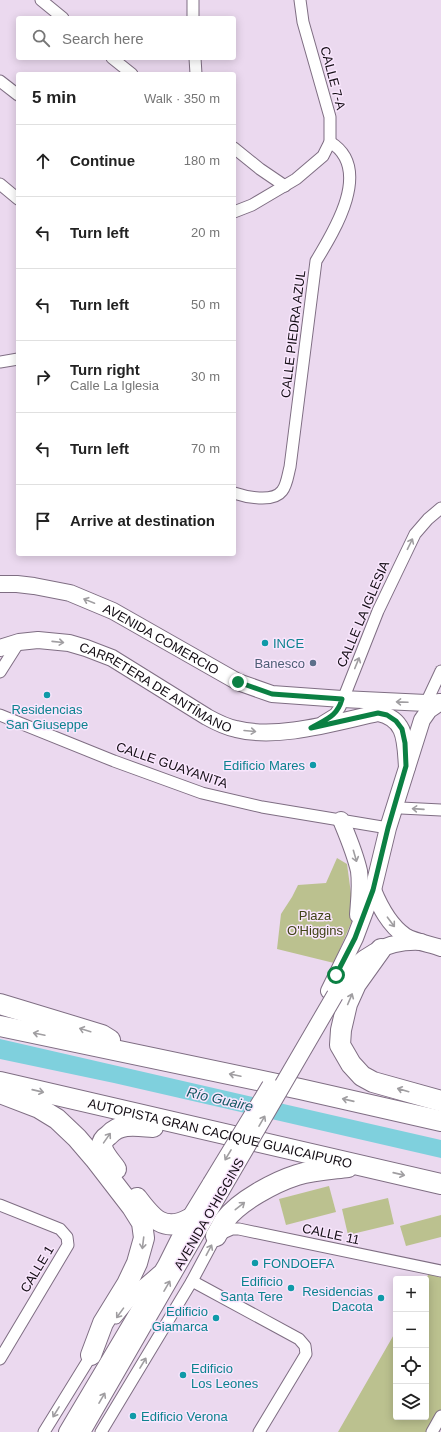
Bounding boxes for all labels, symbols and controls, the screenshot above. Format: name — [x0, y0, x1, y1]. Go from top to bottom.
search box — [16, 16, 236, 60]
icon: search — [30, 27, 52, 49]
text: Search here — [62, 30, 144, 47]
street label: CALLE 7-A — [317, 45, 349, 112]
text: 5 min — [32, 88, 76, 107]
text: Walk · 350 m — [144, 91, 220, 106]
icon: ahead — [32, 150, 54, 172]
text: Continue — [70, 152, 135, 169]
text: 180 m — [184, 153, 220, 168]
icon: left — [32, 222, 54, 244]
text: Turn left — [70, 224, 129, 241]
text: 20 m — [191, 225, 220, 240]
street label: CALLE PIEDRA AZUL — [278, 269, 308, 399]
icon: left — [32, 294, 54, 316]
text: Turn left — [70, 296, 129, 313]
text: 50 m — [191, 297, 220, 312]
text: Turn right — [70, 361, 140, 378]
icon: right — [32, 366, 54, 388]
text: 30 m — [191, 369, 220, 384]
text: Calle La Iglesia — [70, 378, 159, 393]
icon: left — [32, 438, 54, 460]
text: Turn left — [70, 440, 129, 457]
text: 70 m — [191, 441, 220, 456]
icon: arrive — [32, 510, 54, 532]
text: Arrive at destination — [70, 512, 215, 529]
one-way arrow — [407, 539, 414, 551]
street label: CALLE LA IGLESIA — [334, 558, 392, 669]
one-way arrow — [83, 597, 95, 604]
street label: AVENIDA COMERCIO — [101, 600, 222, 677]
place label: INCE — [273, 636, 304, 651]
one-way arrow — [51, 638, 64, 646]
marker: INCE — [260, 638, 270, 648]
street label: CARRETERA DE ANTÍMANO — [78, 639, 234, 735]
place label: Banesco — [254, 656, 305, 671]
marker: Banesco — [308, 658, 318, 668]
one-way arrow — [353, 658, 361, 670]
route end — [229, 673, 247, 691]
marker: Residencias San Giuseppe — [42, 690, 52, 700]
one-way arrow — [396, 698, 409, 706]
place label: Residencias San Giuseppe — [6, 702, 88, 732]
one-way arrow — [243, 728, 256, 735]
street label: CALLE GUAYANITA — [114, 739, 230, 791]
place label: Edificio Mares — [223, 758, 305, 773]
marker: Edificio Mares — [308, 760, 318, 770]
one-way arrow — [412, 806, 425, 813]
one-way arrow — [352, 849, 359, 862]
park label: Plaza O'Higgins — [287, 908, 343, 938]
one-way arrow — [387, 916, 395, 927]
route start — [327, 966, 345, 984]
one-way arrow — [347, 993, 354, 1005]
one-way arrow — [79, 1026, 92, 1033]
one-way arrow — [33, 1030, 46, 1038]
one-way arrow — [228, 1071, 241, 1079]
water label: Río Guaire — [185, 1084, 255, 1114]
one-way arrow — [397, 1086, 410, 1093]
one-way arrow — [31, 1087, 44, 1095]
street label: AUTOPISTA GRAN CACIQUE GUAICAIPURO — [87, 1095, 354, 1171]
one-way arrow — [342, 1096, 355, 1104]
one-way arrow — [259, 1115, 267, 1127]
one-way arrow — [103, 1133, 111, 1144]
one-way arrow — [224, 1149, 232, 1161]
street label: AVENIDA O'HIGGINS — [171, 1155, 247, 1273]
one-way arrow — [392, 1171, 405, 1178]
one-way arrow — [235, 1202, 246, 1210]
street label: CALLE 11 — [301, 1221, 361, 1247]
one-way arrow — [139, 1236, 146, 1249]
street label: CALLE 1 — [17, 1243, 57, 1295]
one-way arrow — [205, 1245, 213, 1257]
place label: FONDOEFA — [263, 1256, 335, 1271]
marker: FONDOEFA — [250, 1258, 260, 1268]
place label: Edificio Santa Tere — [220, 1274, 283, 1304]
map controls — [393, 1276, 429, 1420]
button: + — [393, 1276, 429, 1312]
one-way arrow — [163, 1280, 171, 1292]
marker: Edificio Santa Tere — [286, 1283, 296, 1293]
place label: Residencias Dacota — [302, 1284, 374, 1314]
marker: Residencias Dacota — [376, 1293, 386, 1303]
place label: Edificio Giamarca — [152, 1304, 209, 1334]
one-way arrow — [116, 1308, 124, 1319]
button: − — [393, 1312, 429, 1348]
marker: Edificio Giamarca — [211, 1313, 221, 1323]
button: locate — [393, 1348, 429, 1384]
one-way arrow — [139, 1358, 147, 1369]
place label: Edificio Los Leones — [191, 1361, 259, 1391]
marker: Edificio Los Leones — [178, 1370, 188, 1380]
button: layers — [393, 1384, 429, 1420]
one-way arrow — [98, 1392, 106, 1404]
one-way arrow — [52, 1406, 60, 1418]
place label: Edificio Verona — [141, 1409, 228, 1424]
marker: Edificio Verona — [128, 1411, 138, 1421]

